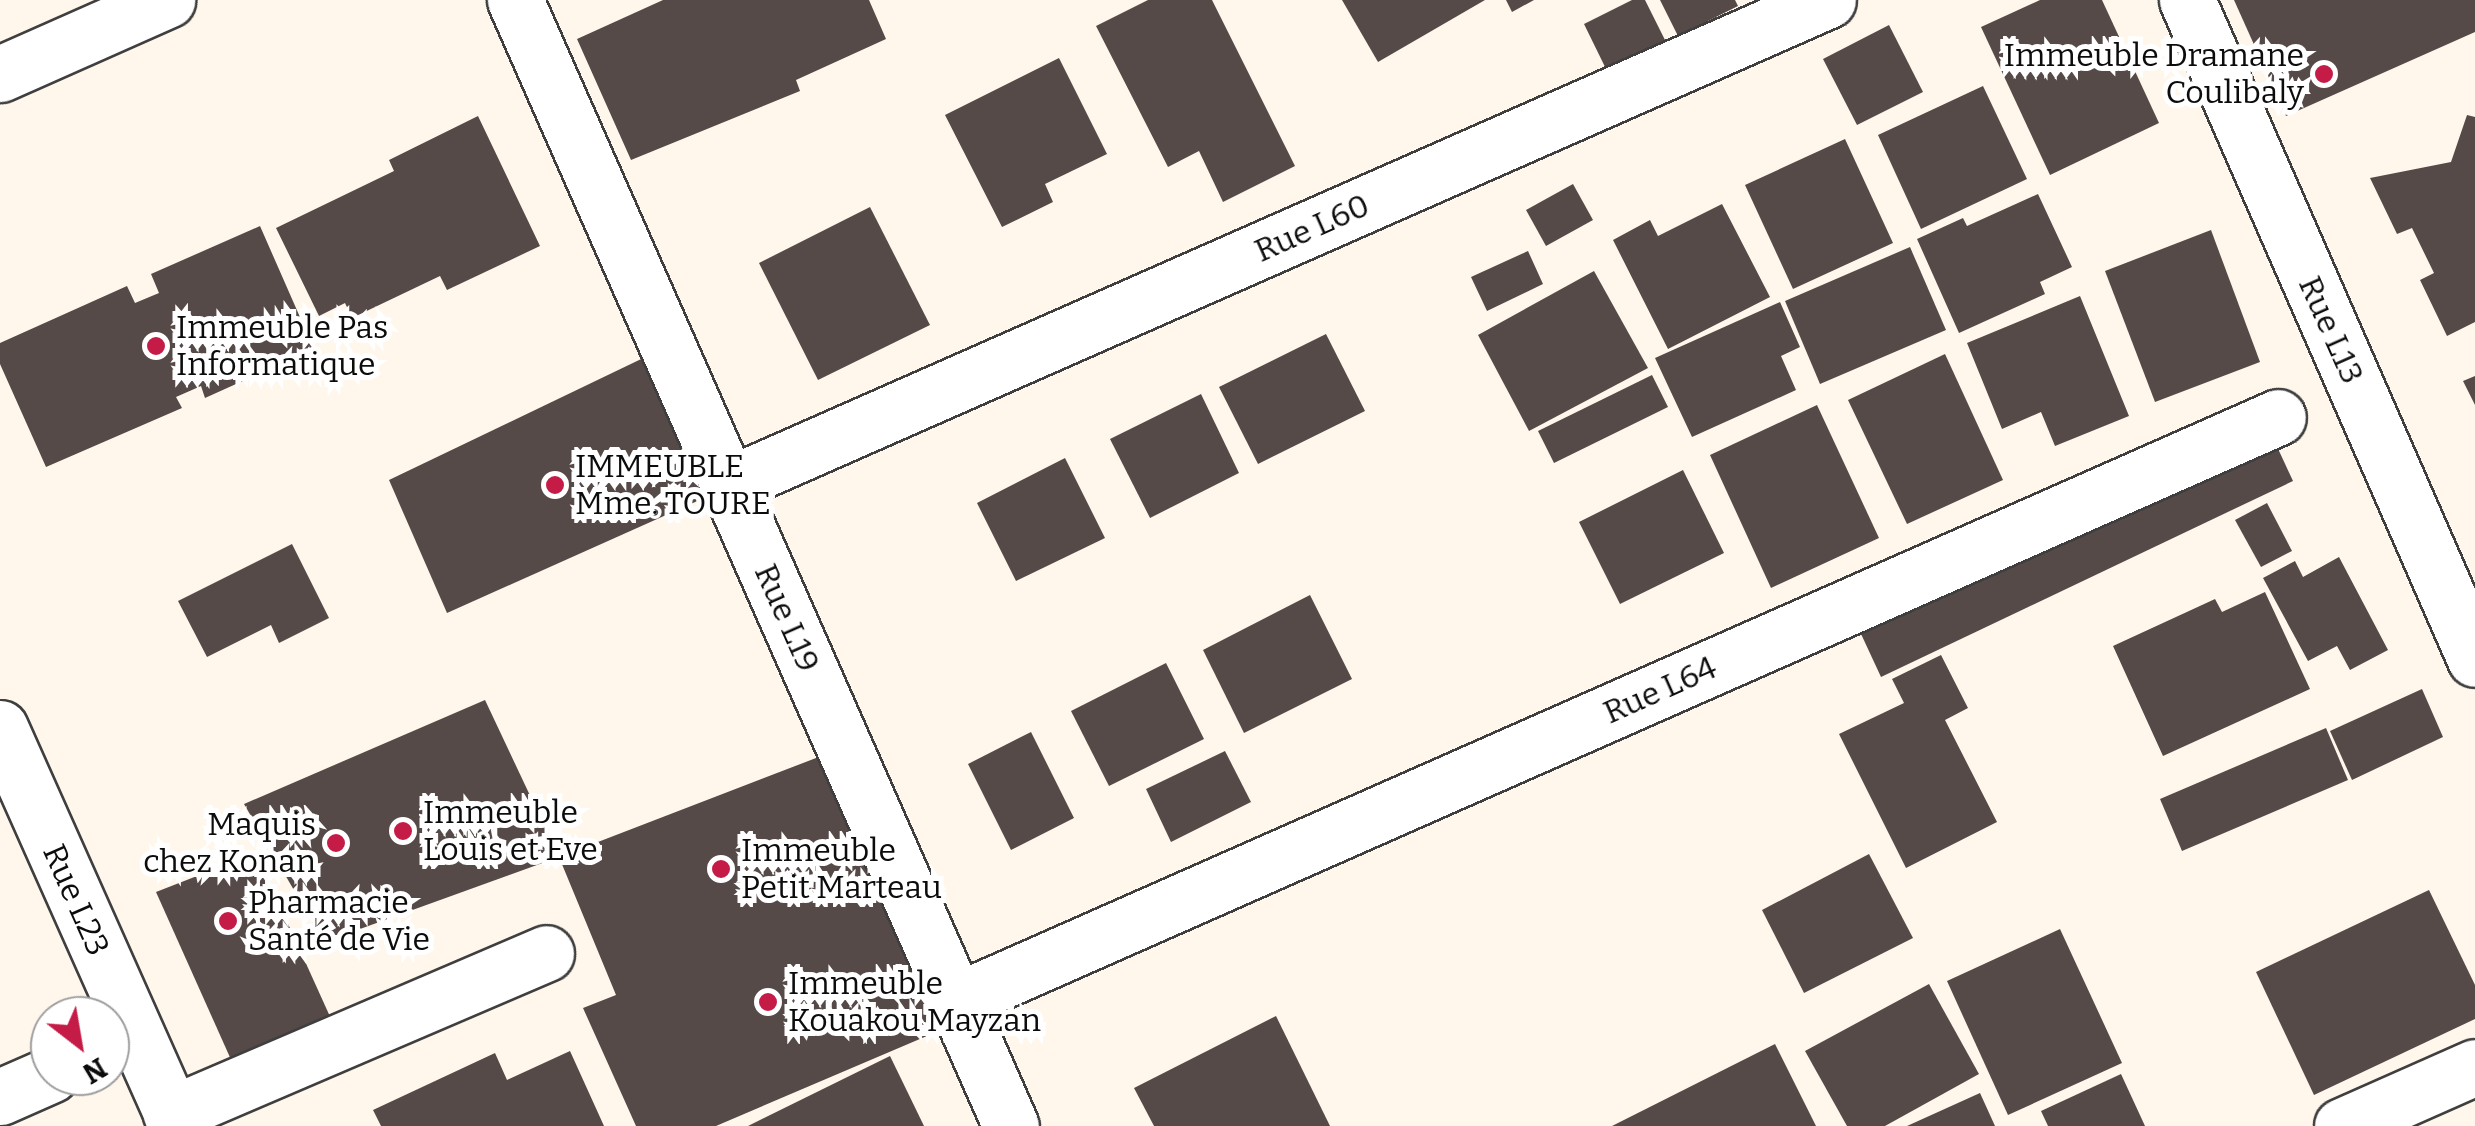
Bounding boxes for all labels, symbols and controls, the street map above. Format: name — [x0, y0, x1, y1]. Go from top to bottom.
place label: Immeuble Dramane Coulibaly — [2004, 37, 2304, 112]
marker: Immeuble Dramane Coulibaly — [2313, 63, 2335, 85]
street label: Rue L60 — [1249, 186, 1375, 270]
street label: Rue L13 — [2290, 270, 2372, 390]
place label: Immeuble Pas Informatique — [176, 309, 388, 384]
marker: Immeuble Pas Informatique — [145, 335, 167, 357]
place label: IMMEUBLE Mme. TOURE — [575, 448, 771, 523]
marker: IMMEUBLE Mme. TOURE — [544, 474, 566, 496]
street label: Rue L19 — [746, 558, 828, 678]
street label: Rue L64 — [1598, 648, 1722, 732]
place label: Immeuble Louis et Eve — [423, 794, 598, 869]
place label: Maquis chez Konan — [143, 806, 316, 881]
marker: Immeuble Louis et Eve — [392, 820, 414, 842]
marker: Maquis chez Konan — [325, 832, 347, 854]
place label: Immeuble Petit Marteau — [741, 832, 942, 907]
street label: Rue L23 — [35, 838, 117, 962]
marker: Immeuble Petit Marteau — [710, 858, 732, 880]
place label: Pharmacie Santé de Vie — [248, 884, 430, 959]
marker: Pharmacie Santé de Vie — [217, 910, 239, 932]
place label: Immeuble Kouakou Mayzan — [788, 965, 1041, 1040]
marker: Immeuble Kouakou Mayzan — [757, 991, 779, 1013]
north arrow — [30, 996, 130, 1096]
text: N — [77, 1051, 112, 1090]

